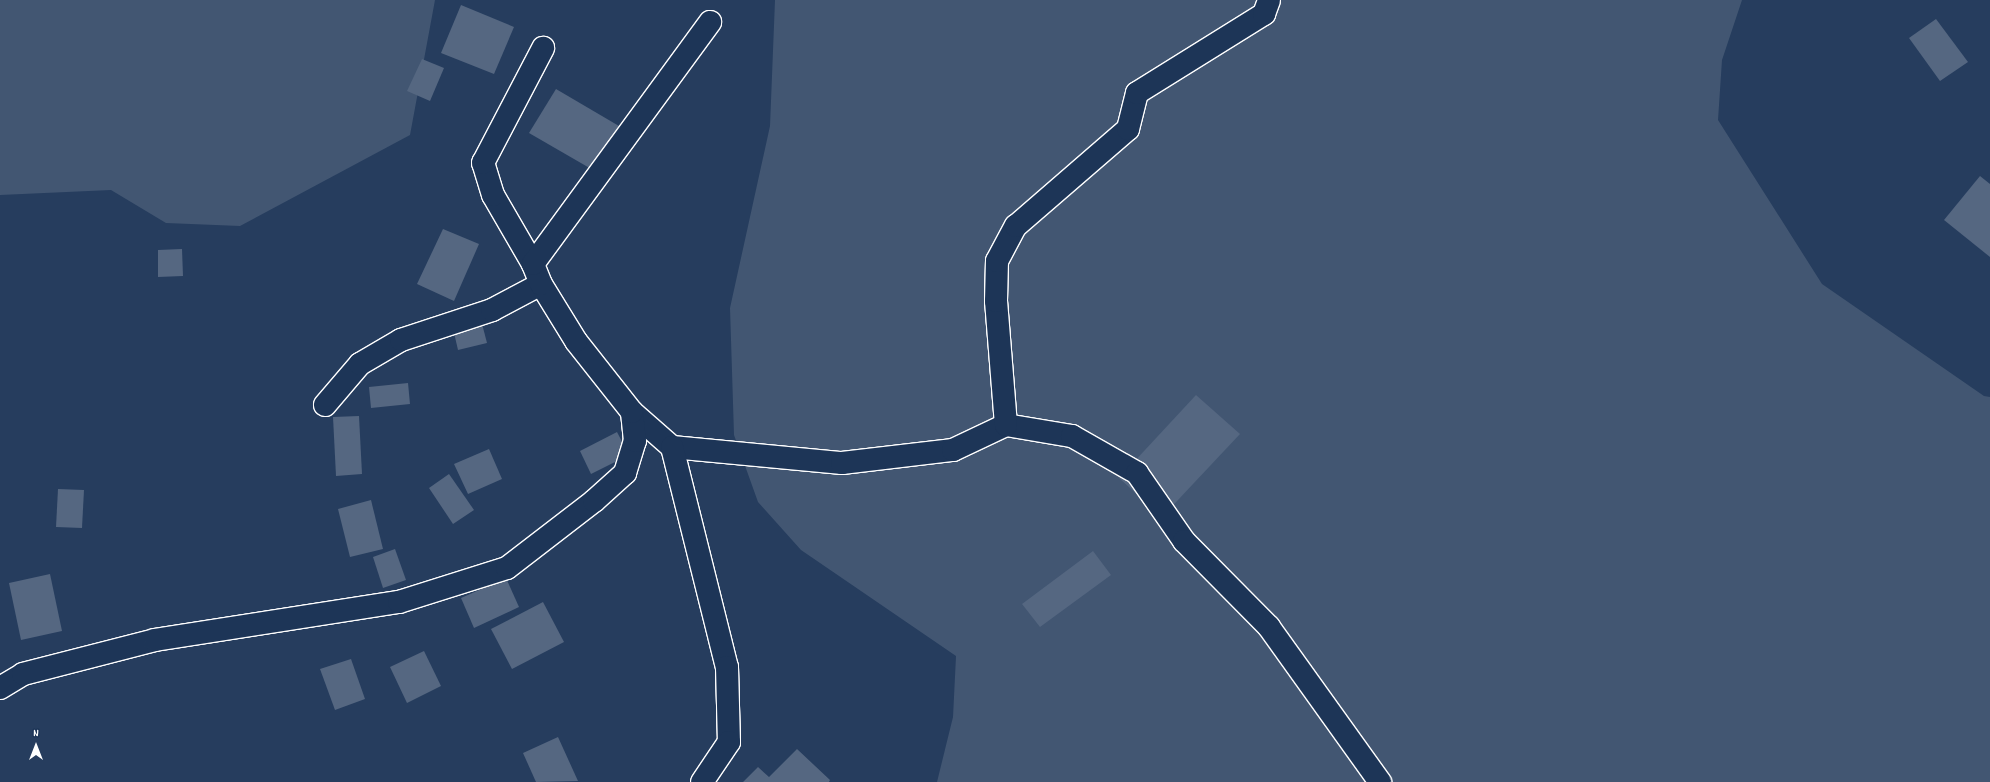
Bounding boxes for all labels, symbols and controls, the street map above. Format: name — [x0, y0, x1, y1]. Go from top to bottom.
north arrow — [16, 726, 56, 766]
text: N — [33, 726, 39, 742]

